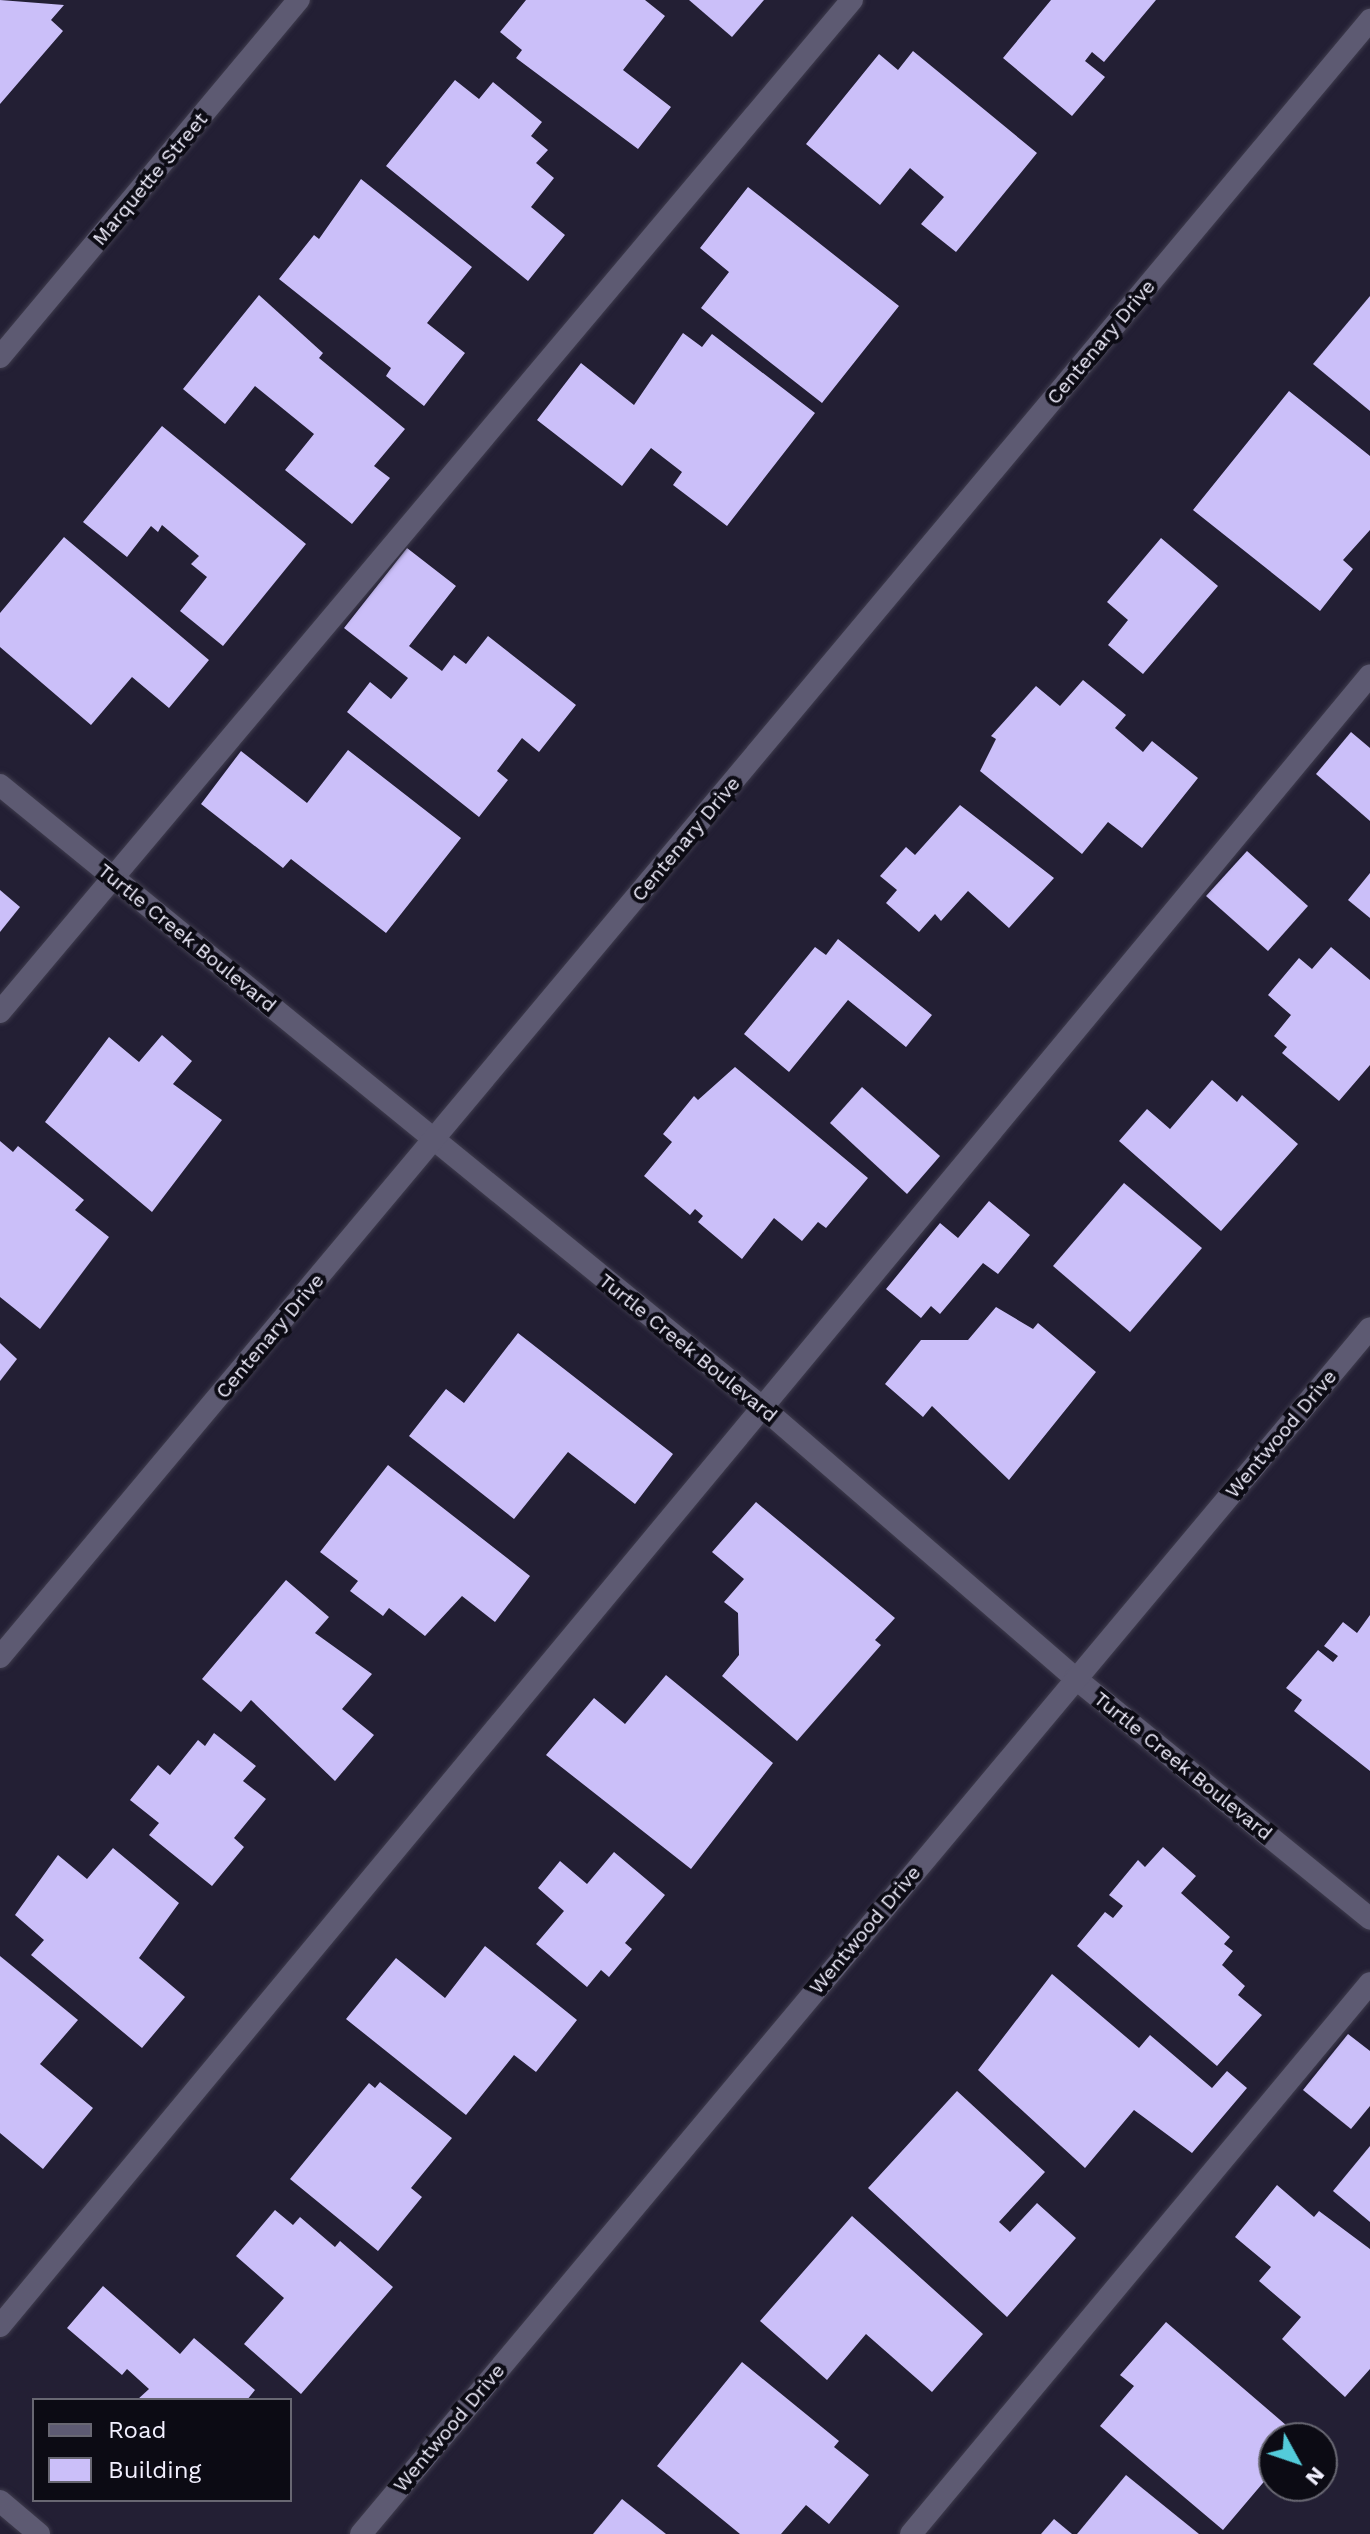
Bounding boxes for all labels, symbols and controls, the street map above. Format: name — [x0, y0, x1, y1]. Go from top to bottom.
street label: Marquette Street — [87, 108, 213, 250]
street label: Centenary Drive — [1042, 274, 1160, 410]
street label: Centenary Drive — [627, 771, 745, 907]
street label: Turtle Creek Boulevard — [93, 859, 281, 1017]
street label: Centenary Drive — [211, 1268, 329, 1404]
street label: Turtle Creek Boulevard — [594, 1269, 782, 1427]
street label: Wentwood Drive — [1220, 1365, 1342, 1503]
street label: Turtle Creek Boulevard — [1089, 1687, 1277, 1845]
street label: Wentwood Drive — [804, 1861, 926, 1999]
street label: Wentwood Drive — [388, 2359, 510, 2497]
legend — [32, 2398, 292, 2502]
text: Road — [108, 2416, 167, 2444]
north arrow — [1258, 2422, 1338, 2502]
text: Building — [108, 2456, 201, 2484]
text: N — [1300, 2462, 1330, 2491]

